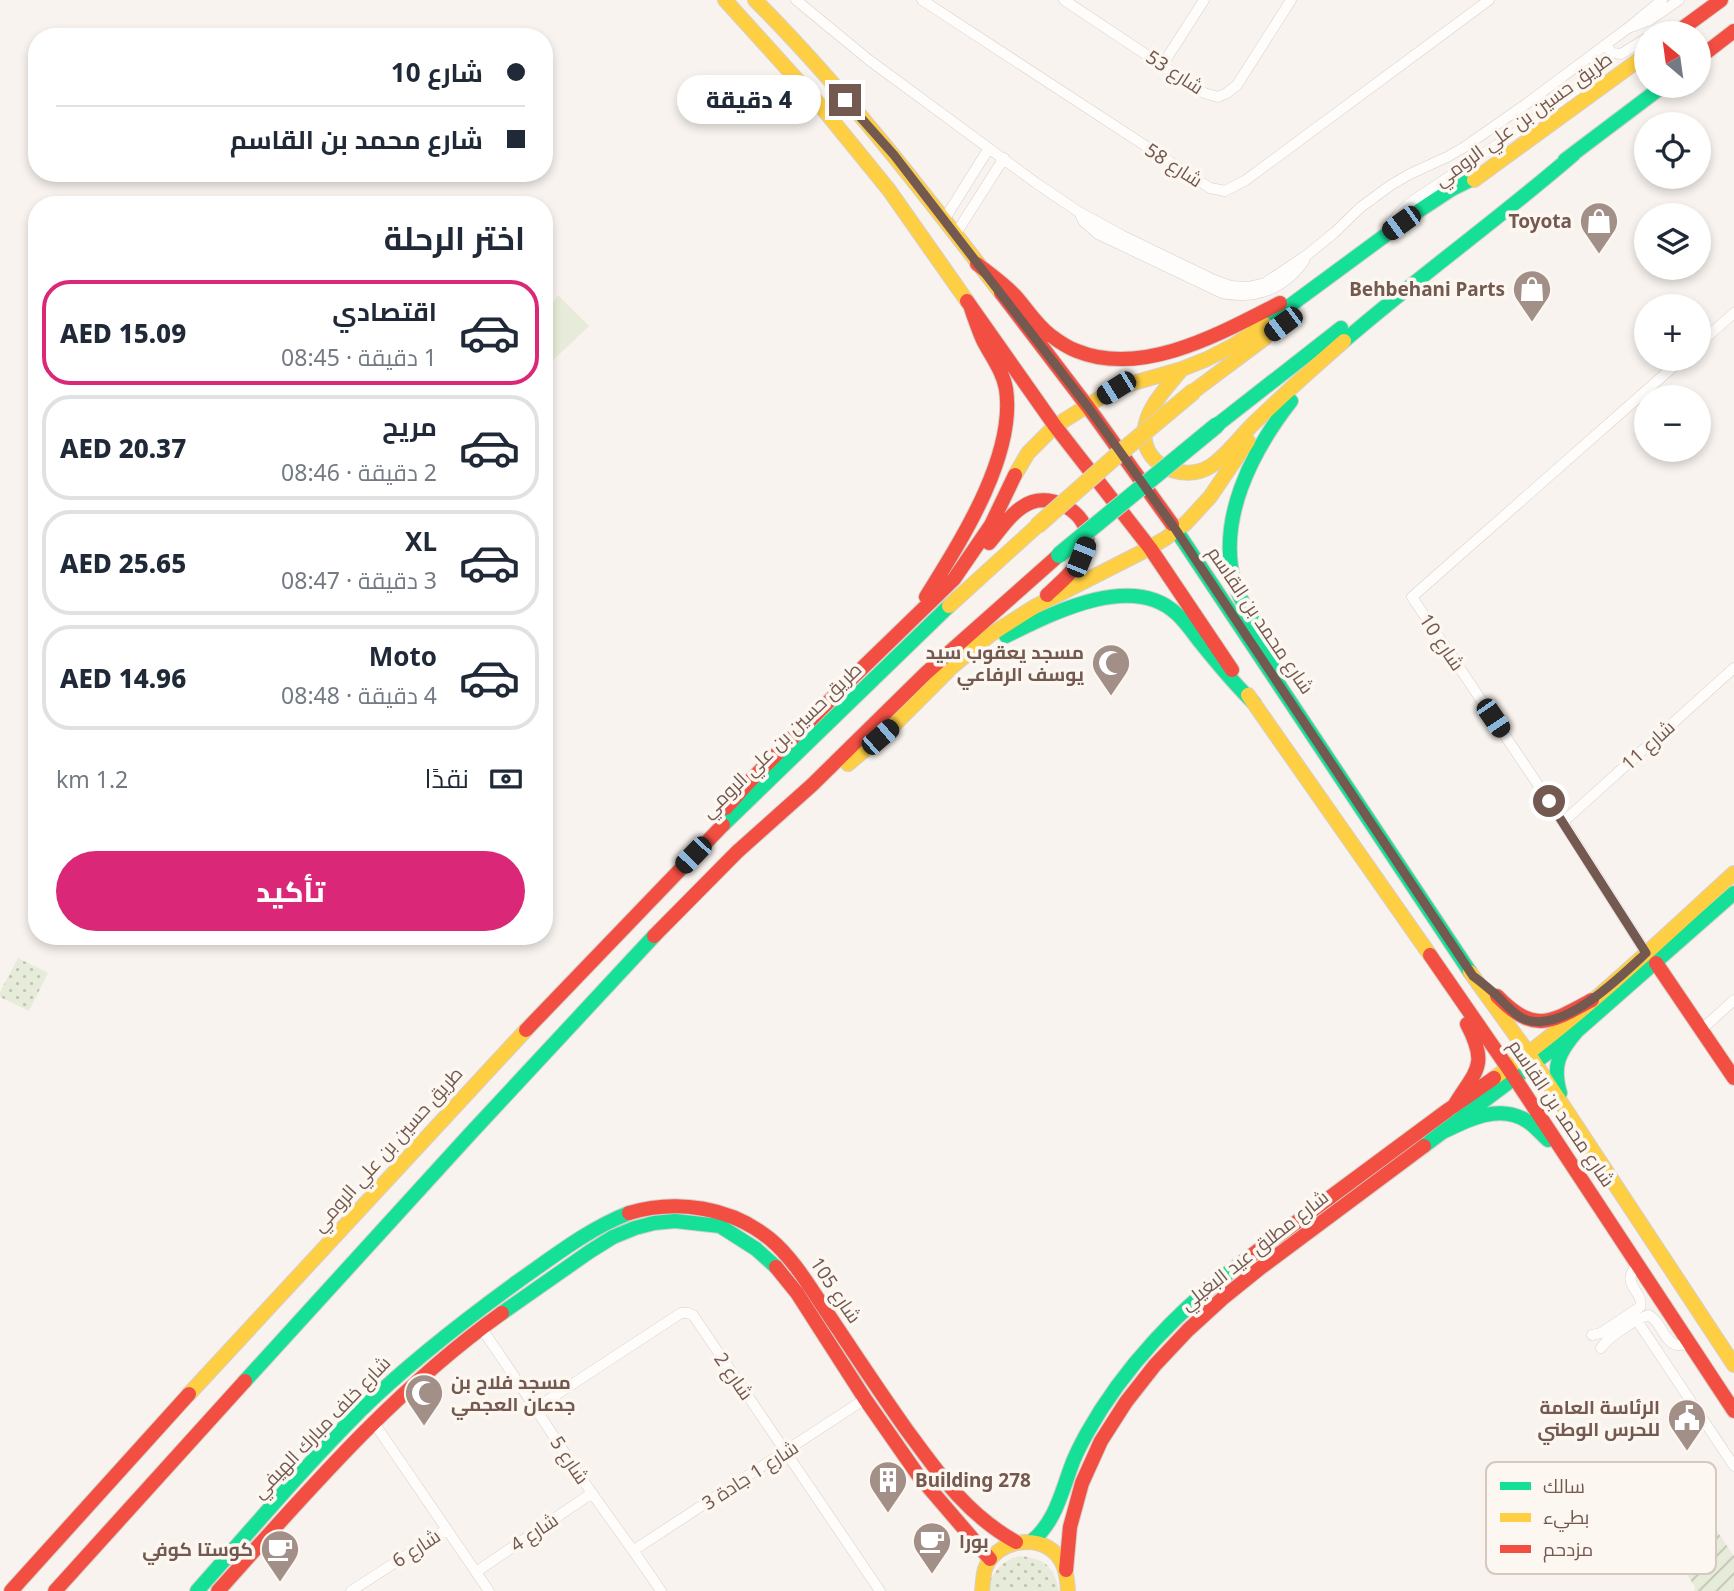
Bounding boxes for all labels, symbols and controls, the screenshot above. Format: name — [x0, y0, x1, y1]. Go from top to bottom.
north arrow — [1634, 21, 1712, 98]
map controls — [1634, 21, 1711, 462]
street label: شارع 53 — [1141, 44, 1209, 101]
street label: طريق حسين بن علي الرومي — [1429, 46, 1618, 194]
text: شارع 10 — [391, 54, 483, 90]
callout: 4 دقيقة — [677, 76, 820, 124]
text: 4 دقيقة — [706, 83, 792, 115]
route end — [829, 84, 861, 116]
button: locate — [1634, 112, 1711, 189]
text: شارع محمد بن القاسم — [230, 121, 483, 157]
street label: شارع 58 — [1140, 137, 1208, 194]
shop icon: Toyota — [1578, 200, 1620, 255]
car — [1378, 202, 1425, 244]
button: layers — [1634, 203, 1711, 280]
place label: Toyota — [1509, 208, 1572, 234]
text: اختر الرحلة — [384, 216, 525, 259]
shop icon: Behbehani Parts — [1511, 268, 1553, 323]
place label: Behbehani Parts — [1349, 276, 1505, 302]
text: اقتصادي — [332, 293, 437, 329]
button: + — [1634, 294, 1711, 371]
icon: car — [458, 301, 521, 364]
car — [1260, 303, 1307, 345]
text: AED 15.09 — [60, 315, 186, 351]
text: 1 دقيقة · 08:45 — [281, 341, 437, 373]
car — [1093, 368, 1140, 408]
button: − — [1634, 385, 1711, 462]
text: مريح — [382, 408, 437, 444]
icon: car — [458, 416, 521, 479]
text: AED 20.37 — [60, 430, 186, 466]
text: 2 دقيقة · 08:46 — [281, 456, 437, 488]
text: XL — [405, 523, 437, 559]
icon: car — [458, 531, 521, 594]
car — [1064, 534, 1099, 580]
street label: شارع محمد بن القاسم — [1201, 541, 1320, 700]
text: AED 25.65 — [60, 545, 186, 581]
text: 3 دقيقة · 08:47 — [281, 564, 437, 596]
street label: شارع 10 — [1413, 608, 1471, 676]
text: Moto — [369, 638, 437, 674]
place label: مسجد يعقوب سيد يوسف الرفاعي — [926, 639, 1084, 690]
mosque icon: مسجد يعقوب سيد يوسف الرفاعي — [1090, 642, 1132, 697]
icon: car — [458, 646, 521, 709]
street label: طريق حسين بن علي الرومي — [695, 656, 868, 825]
text: AED 14.96 — [60, 660, 186, 696]
text: 4 دقيقة · 08:48 — [281, 679, 437, 711]
car — [1473, 695, 1514, 741]
street label: شارع 11 — [1616, 714, 1681, 777]
car — [858, 715, 903, 759]
text: نقدًا — [425, 760, 469, 796]
icon: cash — [487, 760, 525, 798]
text: 1.2 km — [56, 763, 128, 795]
route start — [1533, 785, 1565, 817]
car — [671, 833, 716, 877]
button: تأكيد — [56, 851, 525, 931]
street label: شارع محمد بن القاسم — [1502, 1034, 1621, 1193]
street label: طريق حسين بن علي الرومي — [306, 1061, 470, 1239]
street label: شارع مطلق عيد البغيلي — [1174, 1184, 1335, 1318]
street label: شارع 105 — [804, 1252, 868, 1329]
street label: شارع 2 — [707, 1347, 760, 1406]
street label: شارع خلف مبارك الهيفي — [246, 1350, 397, 1505]
place label: مسجد فلاح بن جدعان العجمي — [451, 1369, 576, 1420]
mosque icon: مسجد فلاح بن جدعان العجمي — [403, 1372, 445, 1427]
place label: الرئاسة العامة للحرس الوطني — [1537, 1394, 1660, 1445]
public building icon: الرئاسة العامة للحرس الوطني — [1666, 1397, 1708, 1452]
street label: شارع 5 — [544, 1431, 595, 1490]
street label: شارع 1 جادة 3 — [697, 1434, 804, 1517]
building icon: Building 278 — [867, 1459, 909, 1514]
legend — [1486, 1462, 1716, 1574]
place label: Building 278 — [915, 1467, 1031, 1493]
text: سالك — [1543, 1473, 1585, 1499]
text: بطيء — [1543, 1504, 1589, 1532]
street label: شارع 4 — [505, 1507, 564, 1558]
cafe icon: بورا — [911, 1520, 953, 1575]
street label: شارع 6 — [387, 1523, 446, 1574]
cafe icon: كوستا كوفي — [259, 1528, 301, 1583]
place label: بورا — [959, 1528, 989, 1554]
place label: كوستا كوفي — [142, 1536, 253, 1565]
text: مزدحم — [1543, 1536, 1593, 1563]

